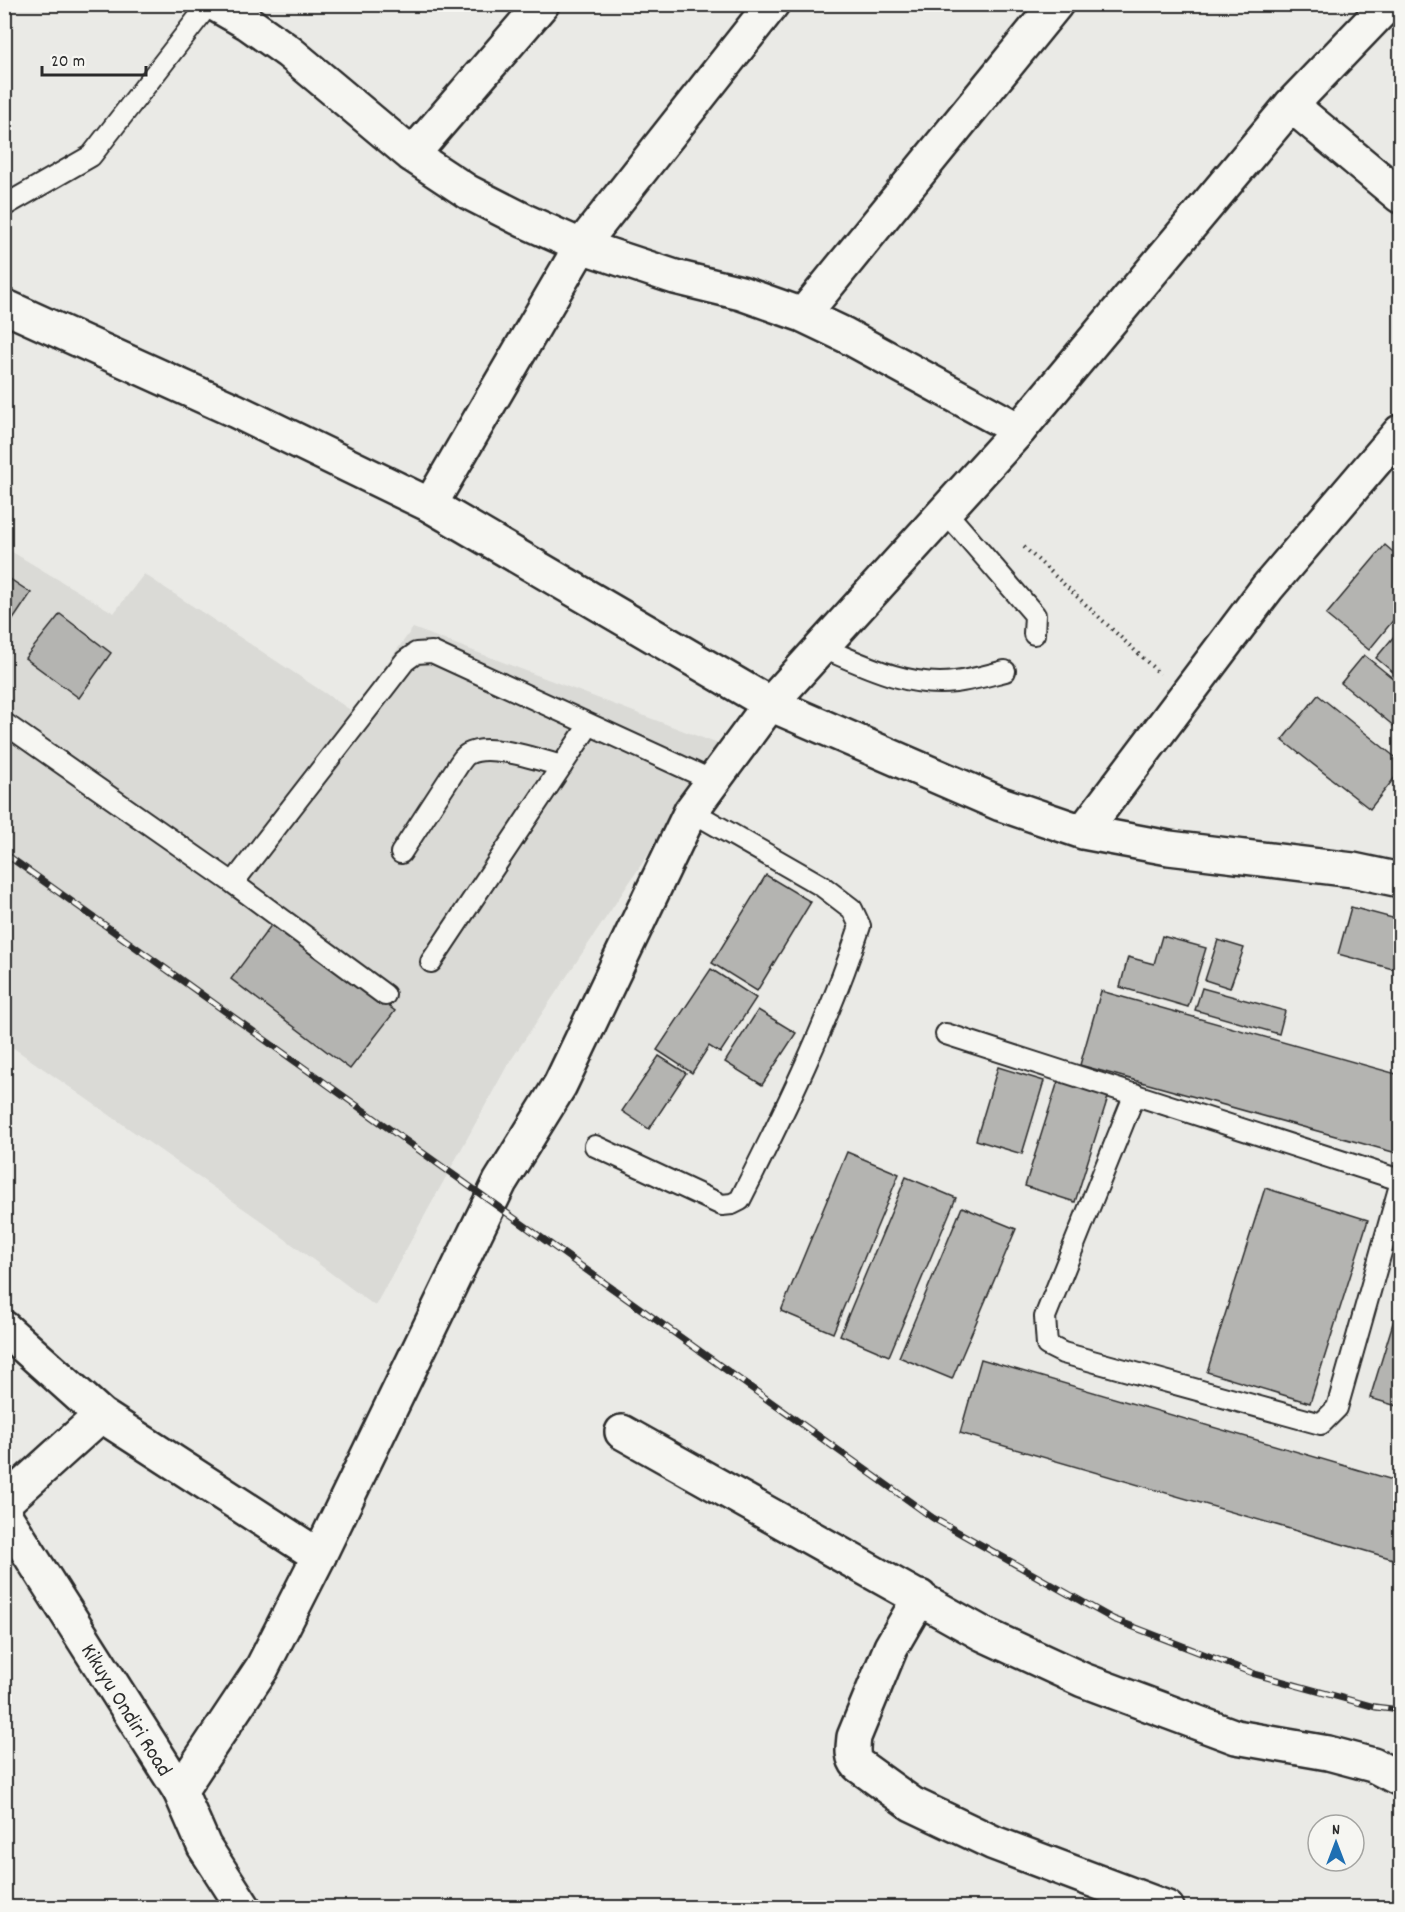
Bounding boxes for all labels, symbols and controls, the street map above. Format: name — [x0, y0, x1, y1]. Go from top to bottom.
scale bar — [42, 39, 146, 77]
text: 20 m — [51, 50, 85, 75]
street label: Kikuyu Ondiri Road — [72, 1638, 178, 1783]
north arrow — [1306, 1813, 1366, 1873]
text: N — [1332, 1819, 1340, 1842]

